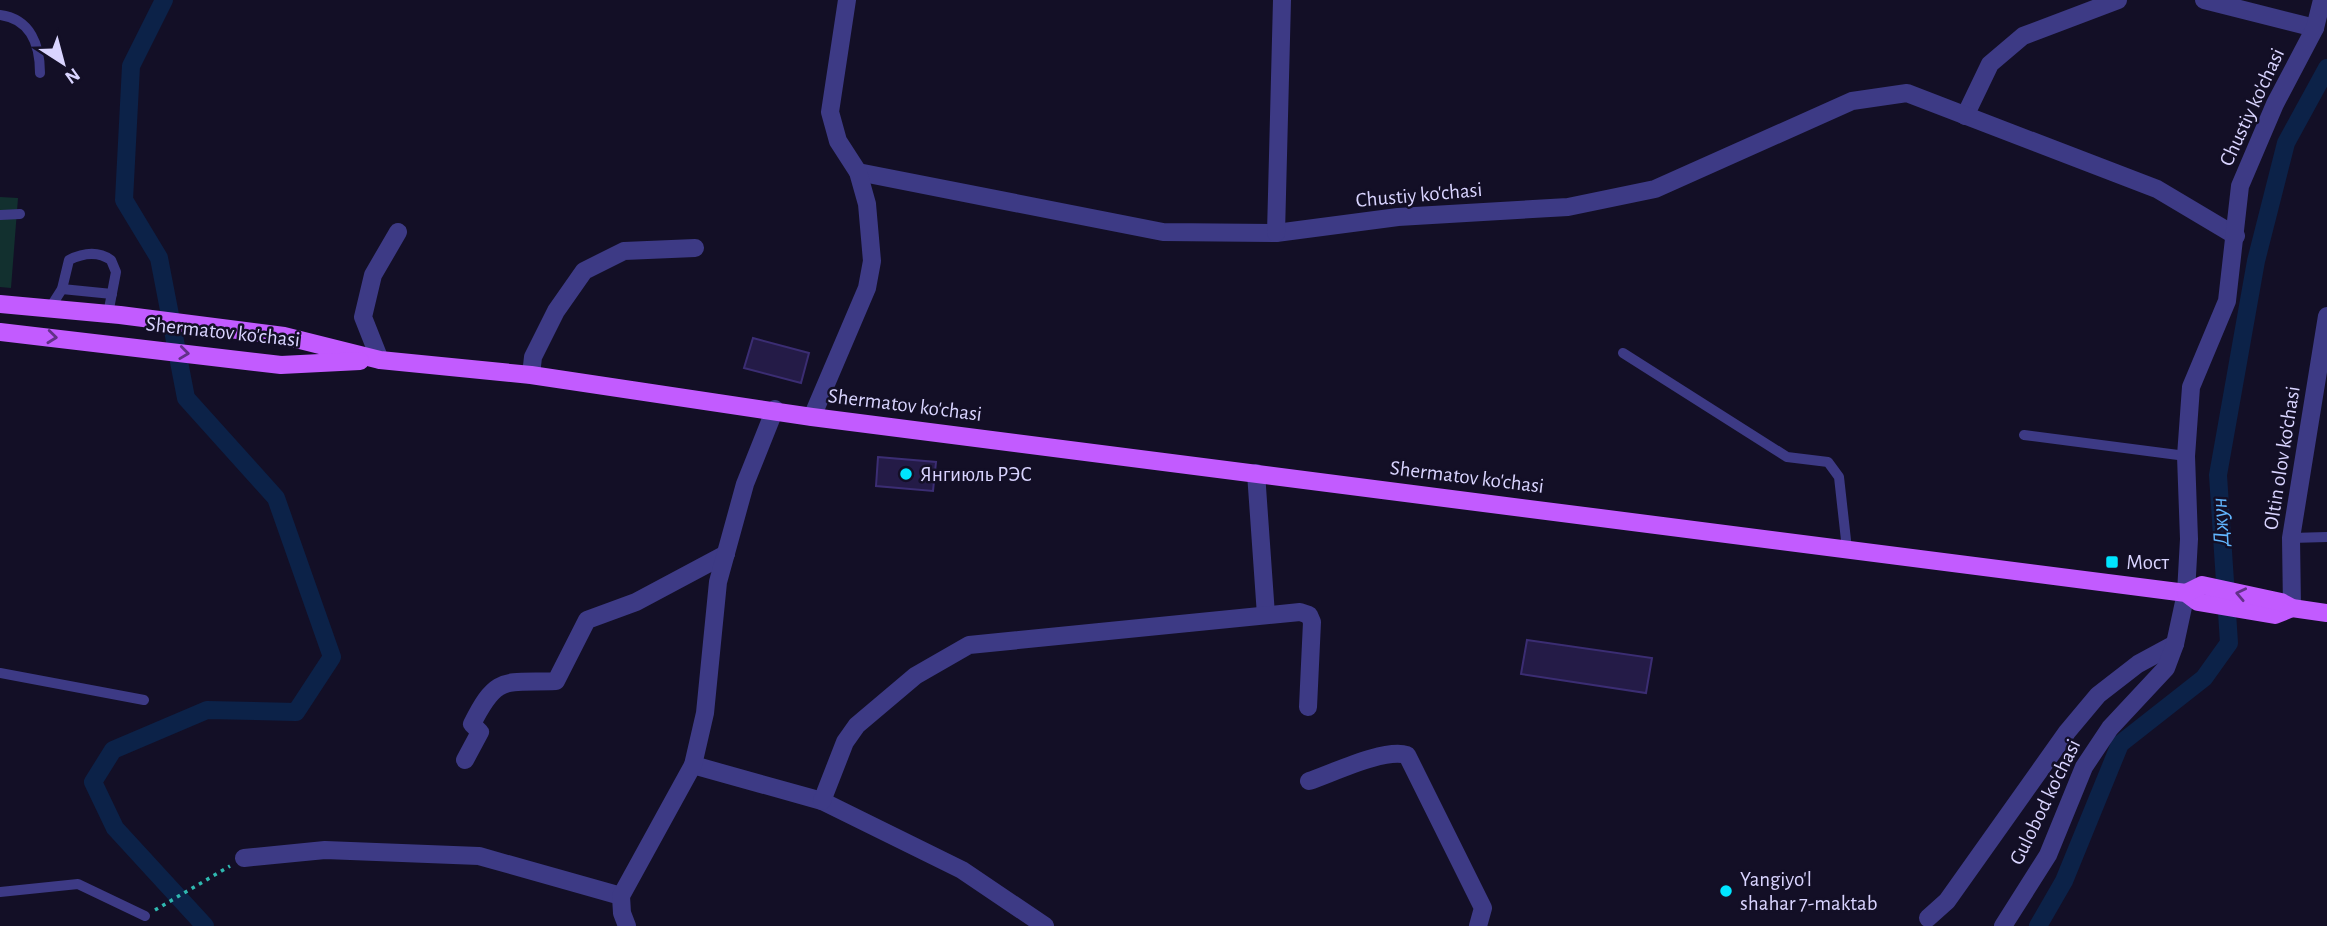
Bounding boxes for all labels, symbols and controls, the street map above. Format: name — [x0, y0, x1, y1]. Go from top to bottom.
north arrow — [28, 28, 98, 98]
street label: Chustiy ko'chasi — [2216, 45, 2288, 169]
text: N — [61, 64, 83, 87]
street label: Chustiy ko'chasi — [1355, 179, 1483, 211]
street label: Shermatov ko'chasi — [145, 313, 301, 351]
one-way arrow — [46, 329, 57, 344]
one-way arrow — [178, 345, 190, 360]
street label: Shermatov ko'chasi — [827, 385, 983, 425]
street label: Oltin olov ko'chasi — [2260, 385, 2304, 531]
street label: Shermatov ko'chasi — [1389, 457, 1545, 497]
place label: Янгиюль РЭС — [920, 464, 1032, 485]
marker: Янгиюль РЭС — [898, 466, 914, 482]
water label: Джун — [2208, 497, 2234, 548]
place label: Мост — [2126, 552, 2169, 573]
marker: Мост — [2104, 554, 2120, 570]
one-way arrow — [2235, 587, 2247, 602]
street label: Gulobod ko'chasi — [2006, 736, 2084, 868]
place label: Yangiyo'l shahar 7-maktab — [1740, 869, 1878, 914]
marker: Yangiyo'l shahar 7-maktab — [1718, 883, 1734, 899]

